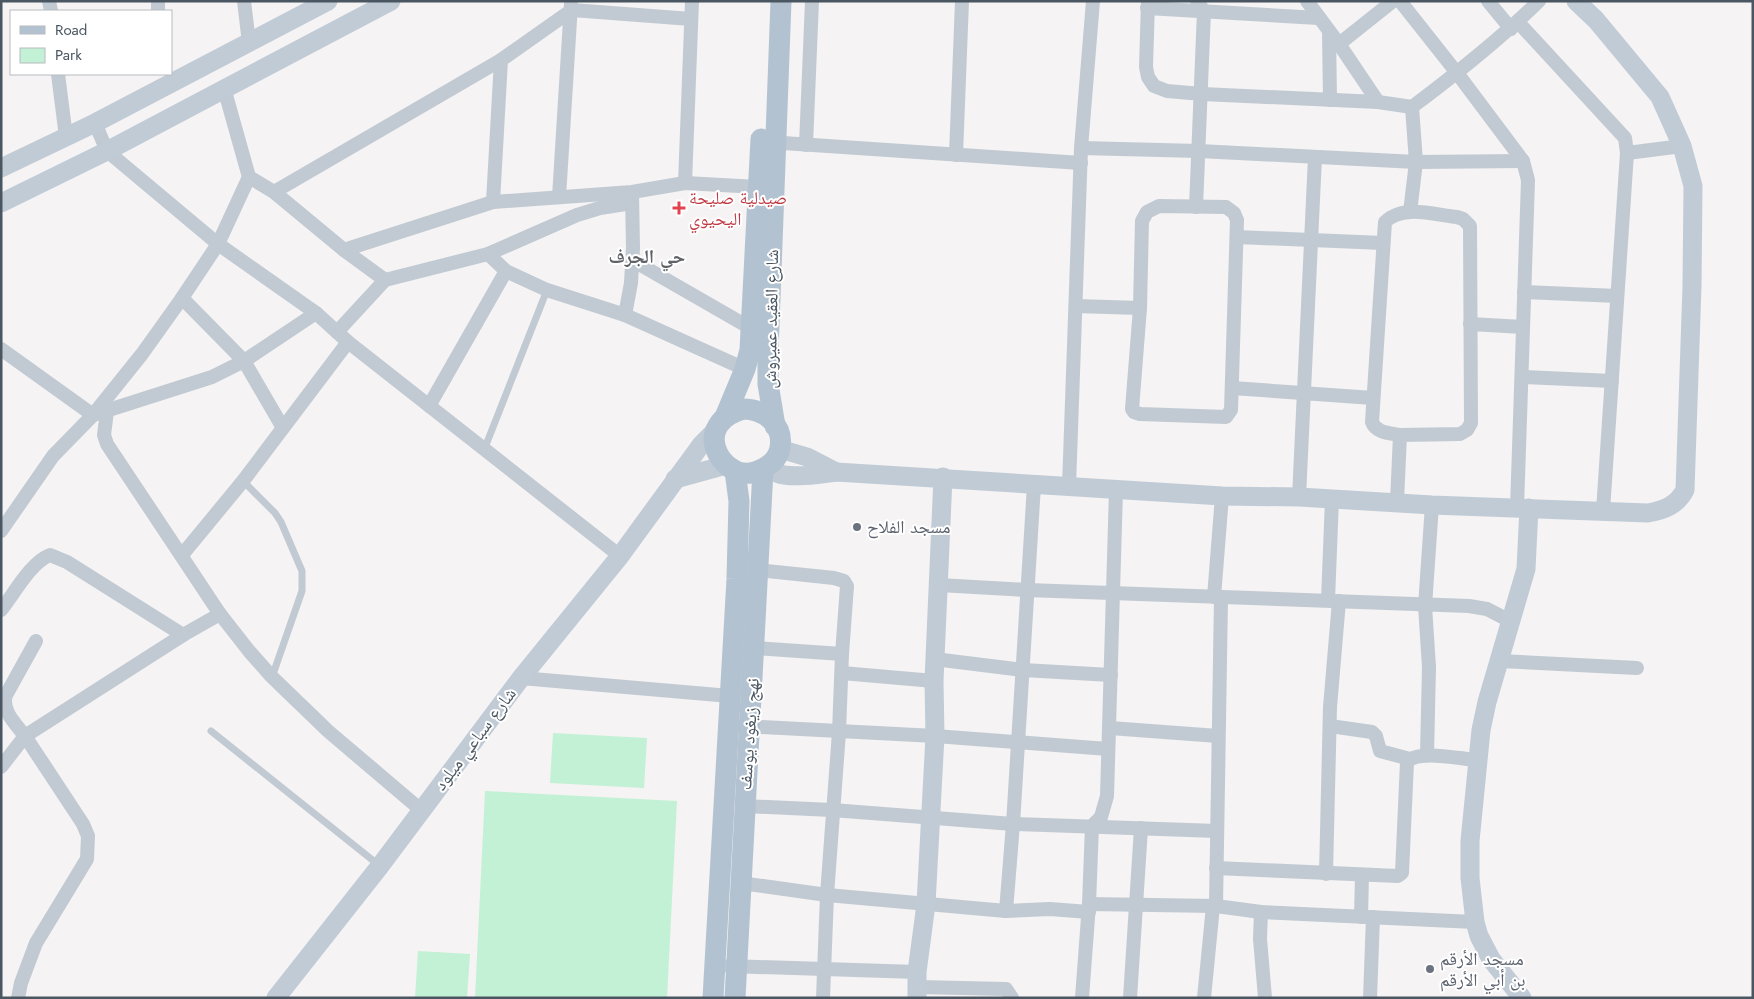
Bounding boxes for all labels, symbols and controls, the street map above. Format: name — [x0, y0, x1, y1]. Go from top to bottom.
legend — [10, 10, 172, 75]
text: Road — [55, 19, 87, 41]
text: Park — [55, 44, 82, 66]
place label: صيدلية صليحة اليحيوي — [689, 185, 787, 234]
marker: صيدلية صليحة اليحيوي — [673, 202, 685, 214]
district label: حي الجرف — [609, 243, 685, 272]
street label: شارع العقيد عميروش — [757, 249, 785, 389]
place label: مسجد الفلاح — [867, 514, 951, 540]
marker: مسجد الفلاح — [851, 521, 863, 533]
street label: نهج زيغود يوسف — [732, 677, 766, 791]
street label: شارع سباعي ميلود — [428, 682, 524, 797]
place label: مسجد الأرقم بن أبي الأرقم — [1440, 946, 1526, 995]
marker: مسجد الأرقم بن أبي الأرقم — [1424, 963, 1436, 975]

